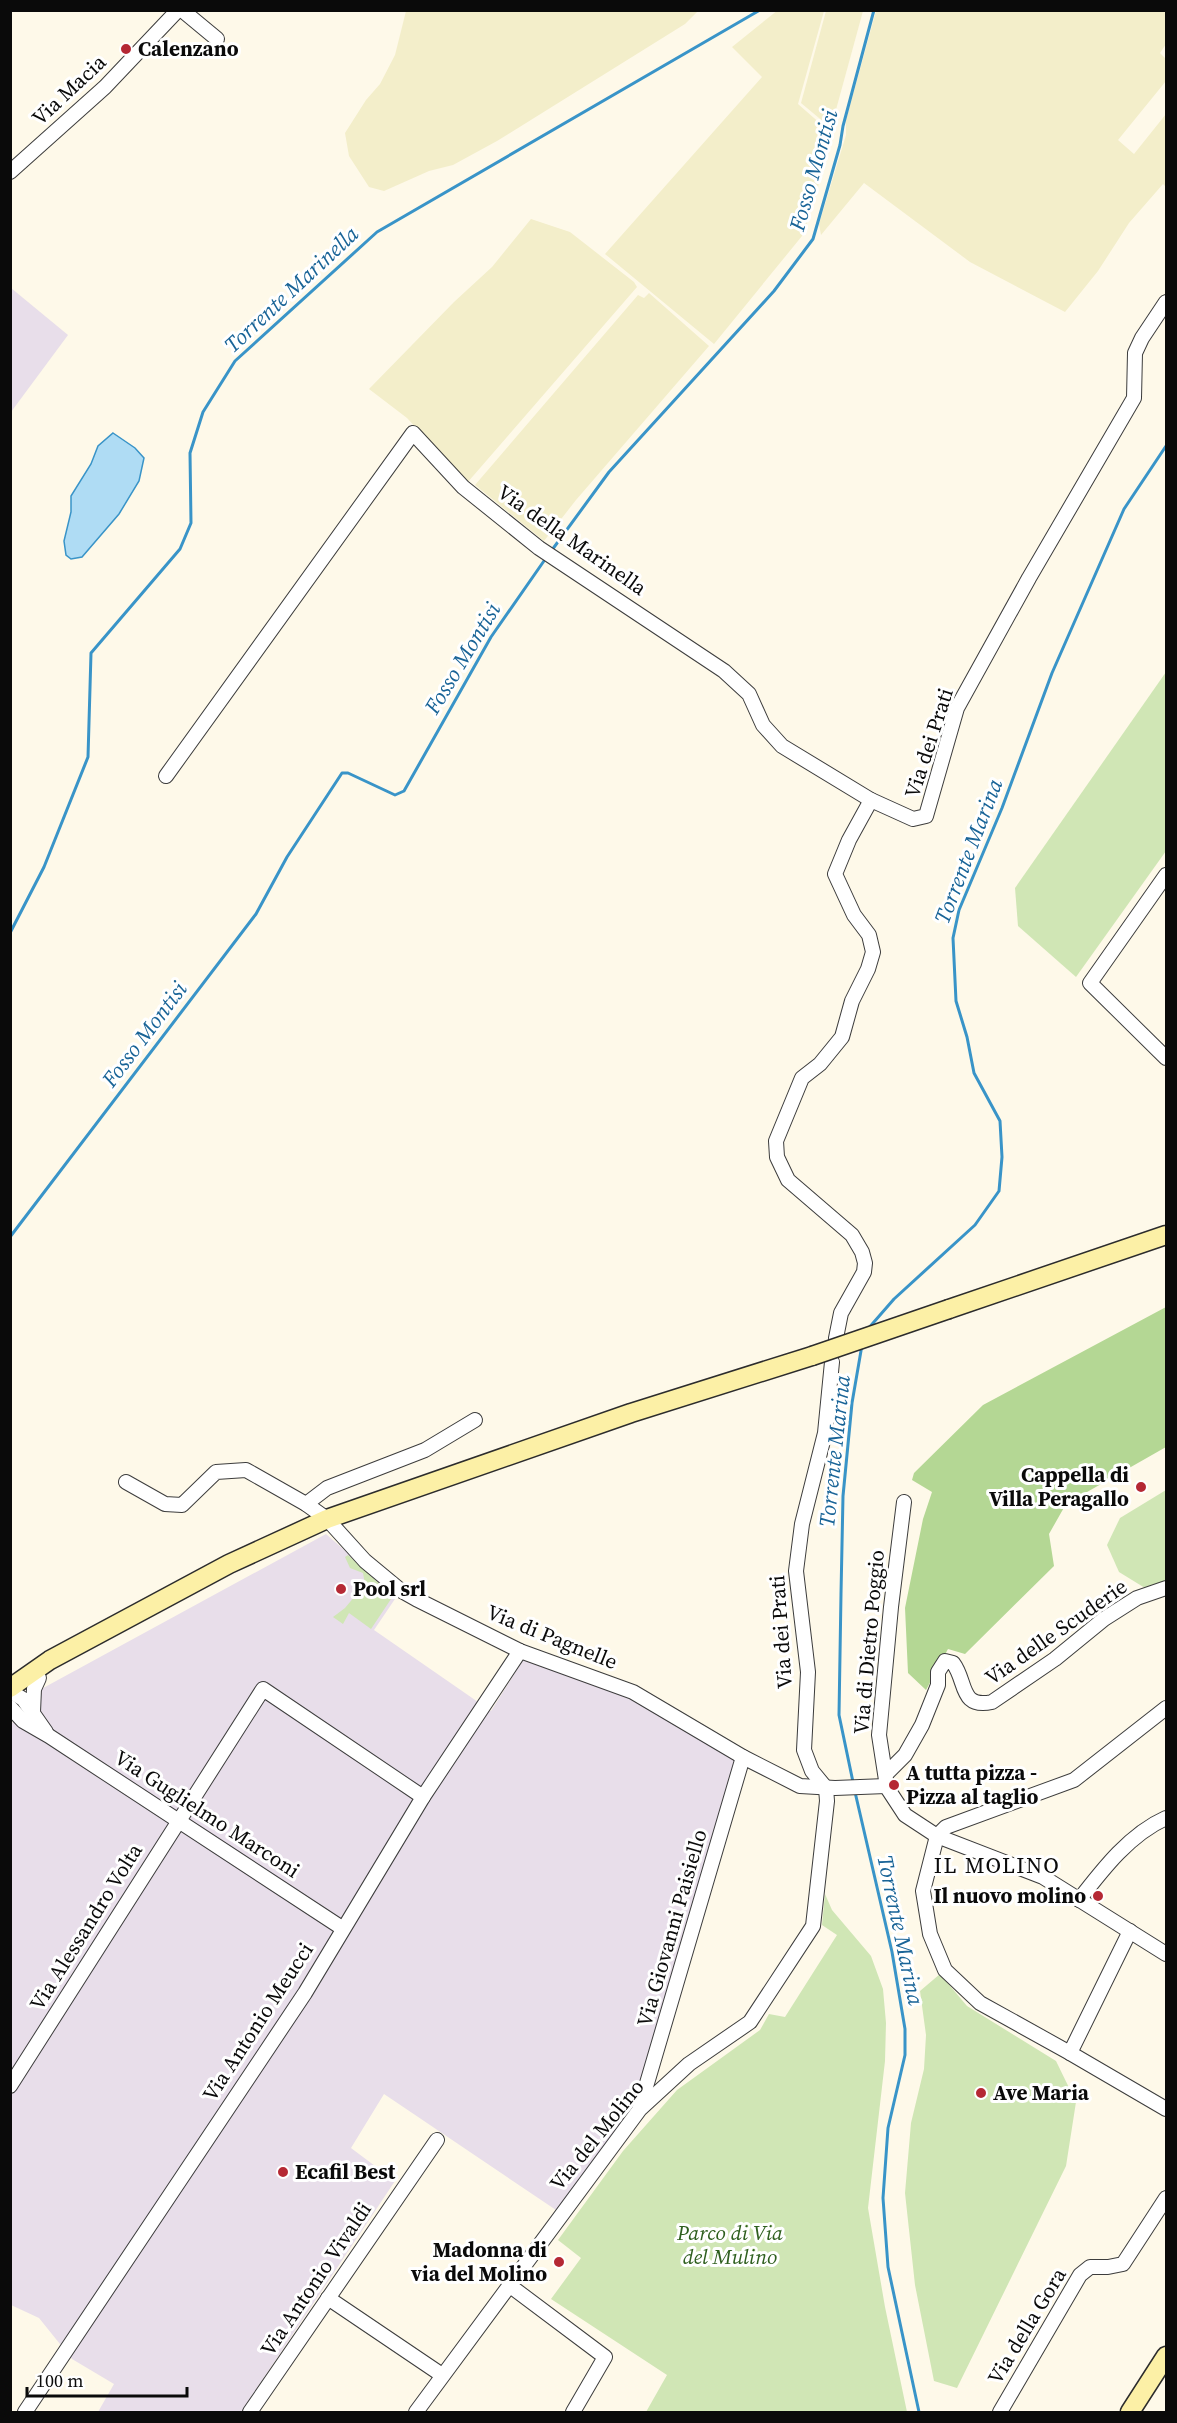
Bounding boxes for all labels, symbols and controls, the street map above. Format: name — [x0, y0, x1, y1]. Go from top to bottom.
place label: Calenzano — [138, 34, 239, 63]
marker: Calenzano — [119, 42, 133, 56]
street label: Via Macia — [25, 48, 112, 132]
water label: Fosso Montisi — [781, 105, 845, 235]
water label: Torrente Marinella — [217, 218, 365, 359]
street label: Via della Marinella — [492, 477, 653, 602]
water label: Fosso Montisi — [416, 596, 507, 720]
street label: Via dei Prati — [897, 684, 960, 801]
water label: Torrente Marina — [927, 774, 1010, 928]
water label: Fosso Montisi — [94, 975, 194, 1094]
water label: Torrente Marina — [811, 1373, 857, 1529]
place label: Cappella di Villa Peragallo — [989, 1460, 1129, 1513]
marker: Cappella di Villa Peragallo — [1134, 1480, 1148, 1494]
street label: Via di Dietro Poggio — [846, 1549, 891, 1735]
street label: Via delle Scuderie — [979, 1572, 1133, 1691]
place label: Pool srl — [353, 1574, 426, 1603]
street label: Via dei Prati — [762, 1574, 799, 1690]
marker: Pool srl — [334, 1582, 348, 1596]
street label: Via di Pagnelle — [482, 1597, 622, 1676]
street label: Via Guglielmo Marconi — [109, 1743, 306, 1884]
place label: A tutta pizza - Pizza al taglio — [906, 1758, 1038, 1811]
marker: A tutta pizza - Pizza al taglio — [887, 1778, 901, 1792]
street label: Via Giovanni Paisiello — [629, 1826, 714, 2030]
street label: Via Alessandro Volta — [22, 1837, 149, 2016]
district label: IL MOLINO — [934, 1850, 1060, 1880]
water label: Torrente Marina — [870, 1852, 932, 2008]
place label: Il nuovo molino — [933, 1881, 1086, 1910]
marker: Il nuovo molino — [1091, 1889, 1105, 1903]
street label: Via Antonio Meucci — [195, 1937, 320, 2107]
street label: Via del Molino — [543, 2073, 651, 2196]
place label: Ave Maria — [993, 2078, 1090, 2107]
marker: Ave Maria — [974, 2086, 988, 2100]
place label: Ecafil Best — [295, 2157, 396, 2186]
marker: Ecafil Best — [276, 2165, 290, 2179]
street label: Via Antonio Vivaldi — [253, 2196, 378, 2361]
park label: Parco di Via del Mulino — [676, 2218, 783, 2271]
place label: Madonna di via del Molino — [410, 2235, 547, 2288]
marker: Madonna di via del Molino — [552, 2255, 566, 2269]
street label: Via della Gora — [980, 2262, 1073, 2389]
scale bar — [27, 2360, 188, 2398]
text: 100 m — [36, 2368, 83, 2393]

